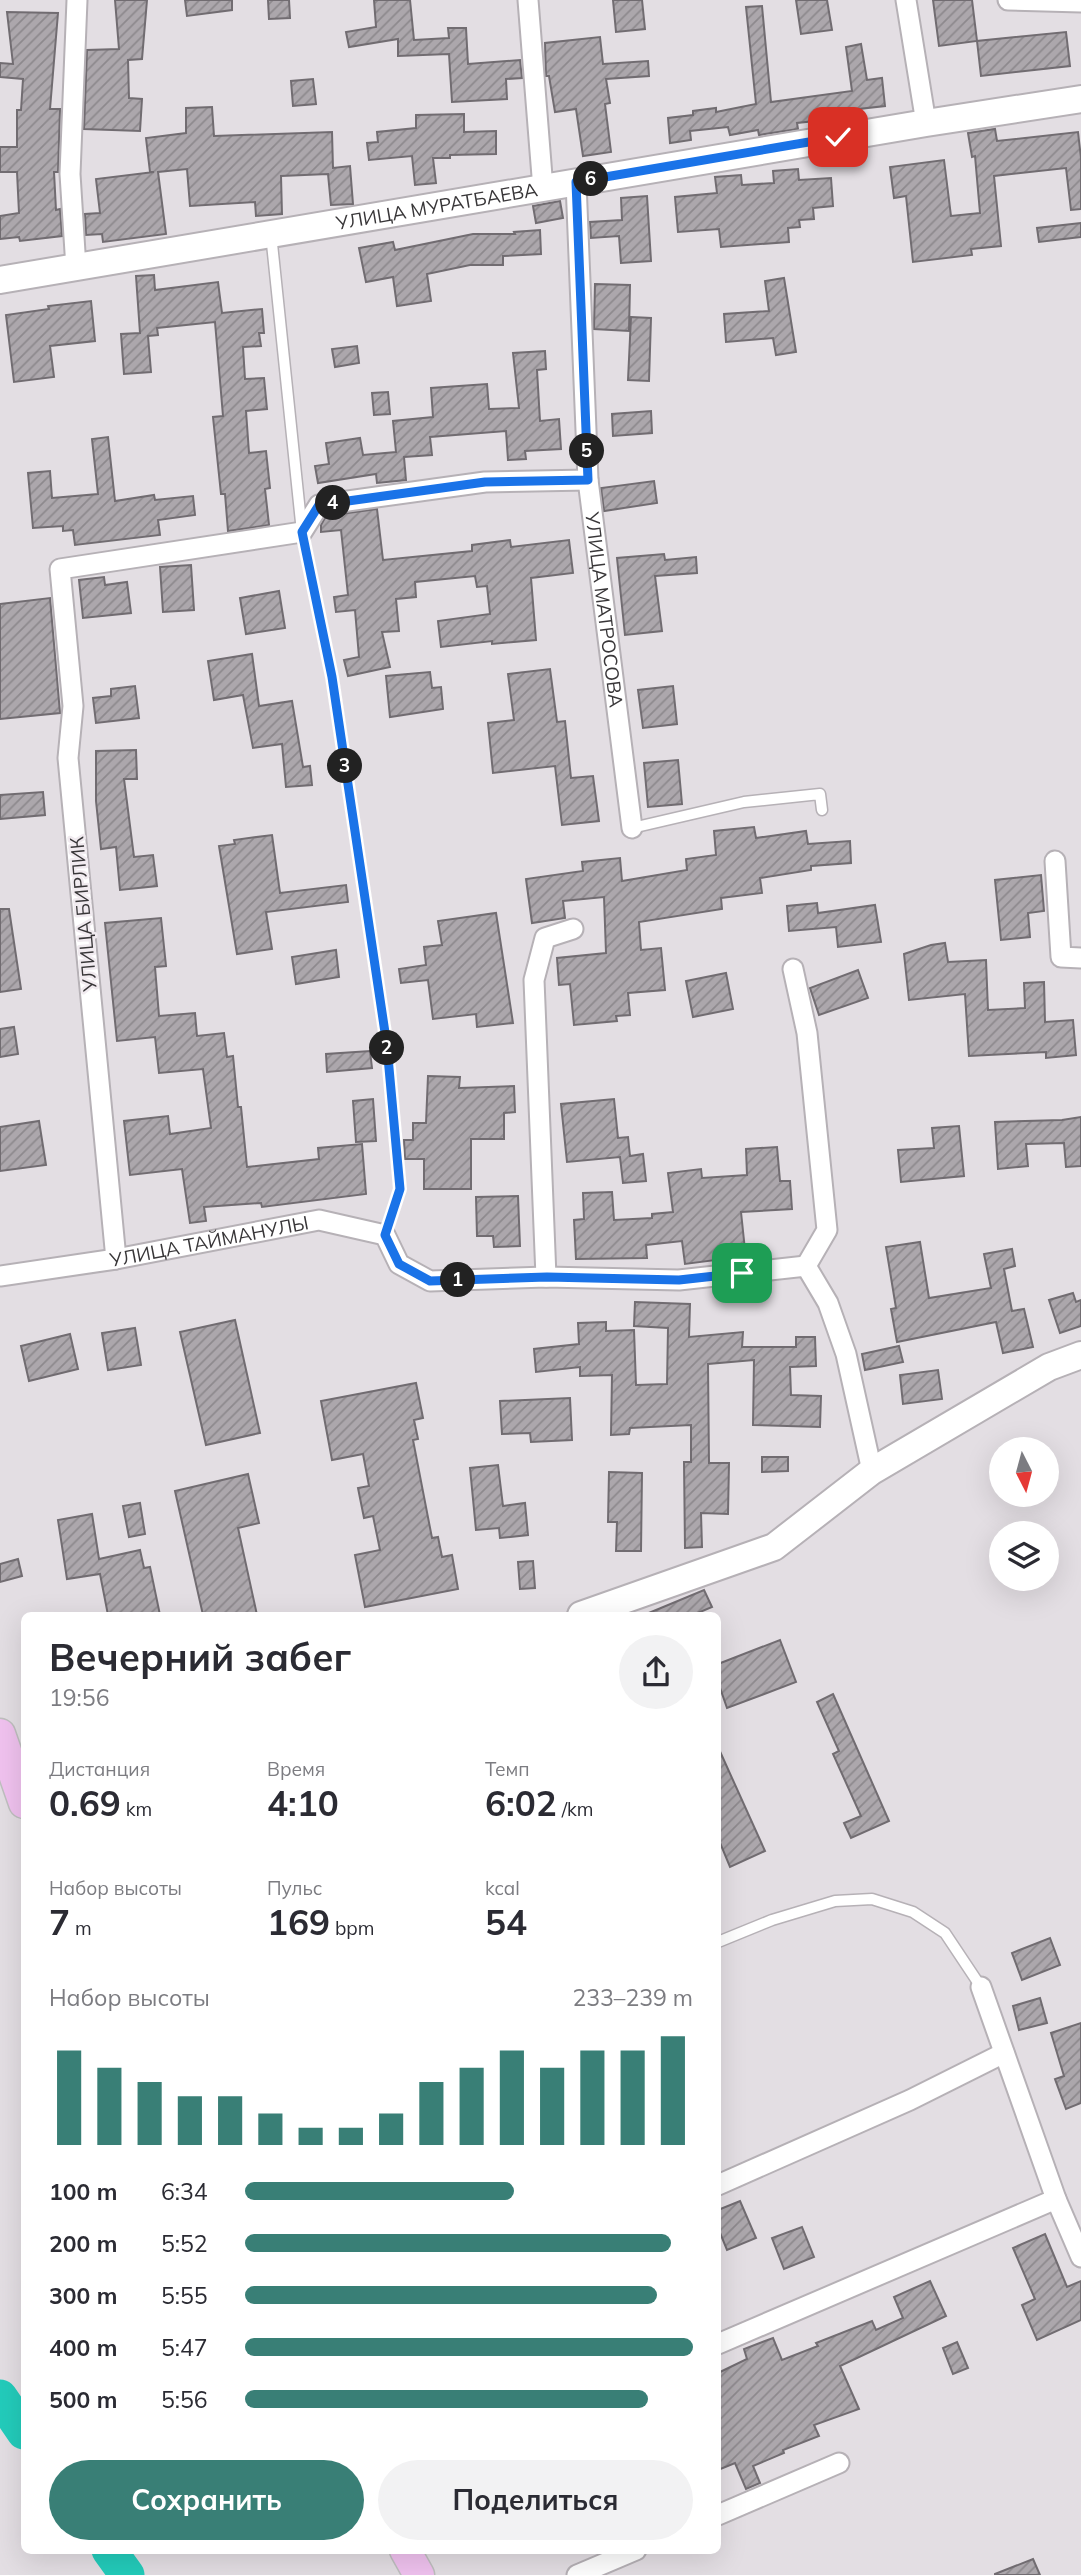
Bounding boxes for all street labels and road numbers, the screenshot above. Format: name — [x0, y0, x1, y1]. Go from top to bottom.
street label: УЛИЦА МУРАТБАЕВА — [333, 177, 539, 235]
street label: УЛИЦА МАТРОСОВА — [580, 510, 629, 709]
street label: УЛИЦА БИРЛИК — [64, 835, 102, 993]
street label: УЛИЦА ТАЙМАНУЛЫ — [107, 1210, 311, 1272]

